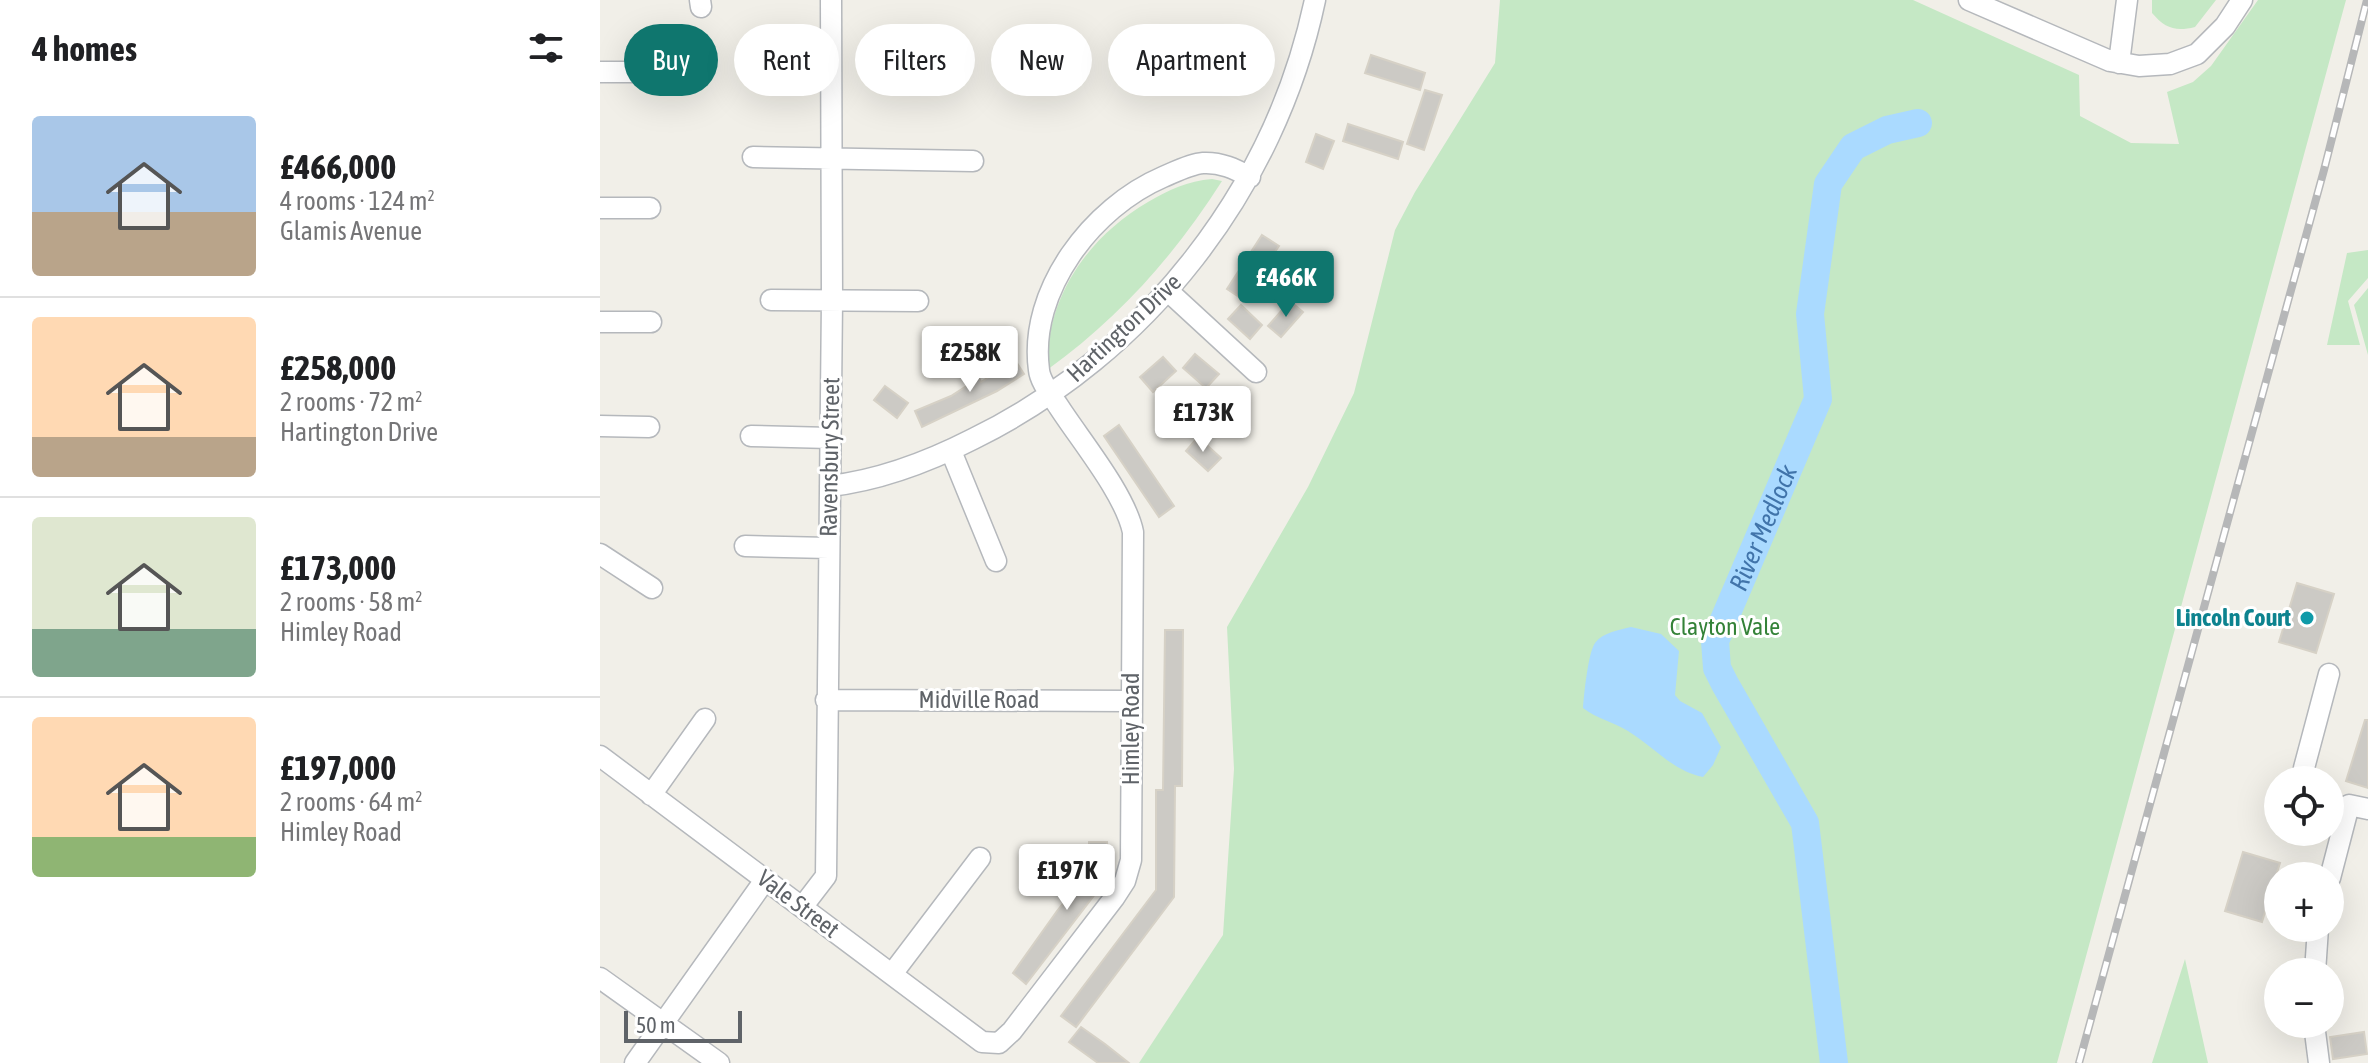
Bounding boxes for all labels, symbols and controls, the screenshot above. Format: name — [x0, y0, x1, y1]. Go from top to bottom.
chip: Buy — [624, 24, 718, 96]
chip: Rent — [734, 24, 839, 96]
chip: Filters — [855, 24, 975, 96]
chip: New — [991, 24, 1092, 96]
chip: Apartment — [1108, 24, 1275, 96]
icon: filters — [524, 26, 568, 70]
text: 4 homes — [32, 29, 137, 68]
text: £466,000 — [280, 147, 396, 186]
icon: home — [96, 148, 192, 244]
text: 4 rooms · 124 m² — [280, 186, 435, 216]
text: Glamis Avenue — [280, 216, 422, 246]
pin: £466K — [1230, 251, 1342, 319]
text: £466K — [1256, 262, 1316, 292]
street label: Hartington Drive — [1061, 268, 1186, 387]
pin: £258K — [914, 326, 1026, 394]
text: £258K — [940, 337, 1000, 367]
text: £258,000 — [280, 348, 396, 387]
icon: home — [96, 349, 192, 445]
street label: Ravensbury Street — [815, 377, 844, 537]
pin: £173K — [1147, 386, 1259, 454]
text: 2 rooms · 72 m² — [280, 387, 422, 417]
text: £173K — [1173, 397, 1233, 427]
text: Hartington Drive — [280, 417, 438, 447]
water label: River Medlock — [1723, 460, 1803, 595]
text: £173,000 — [280, 548, 396, 587]
icon: home — [96, 549, 192, 645]
text: 2 rooms · 58 m² — [280, 587, 422, 617]
place label: Lincoln Court — [2176, 604, 2291, 631]
marker: Lincoln Court — [2298, 609, 2316, 627]
park label: Clayton Vale — [1670, 613, 1780, 640]
text: Himley Road — [280, 617, 402, 647]
street label: Himley Road — [1117, 673, 1144, 785]
street label: Midville Road — [919, 686, 1039, 713]
text: £197,000 — [280, 748, 396, 787]
icon: home — [96, 749, 192, 845]
map controls — [2264, 766, 2344, 1038]
button: locate — [2264, 766, 2344, 846]
text: 2 rooms · 64 m² — [280, 787, 422, 817]
text: Himley Road — [280, 817, 402, 847]
pin: £197K — [1011, 844, 1123, 912]
text: £197K — [1037, 855, 1097, 885]
button: + — [2264, 862, 2344, 942]
street label: Vale Street — [752, 864, 844, 943]
button: − — [2264, 958, 2344, 1038]
scale bar — [624, 1007, 742, 1043]
text: 50 m — [636, 1012, 676, 1038]

